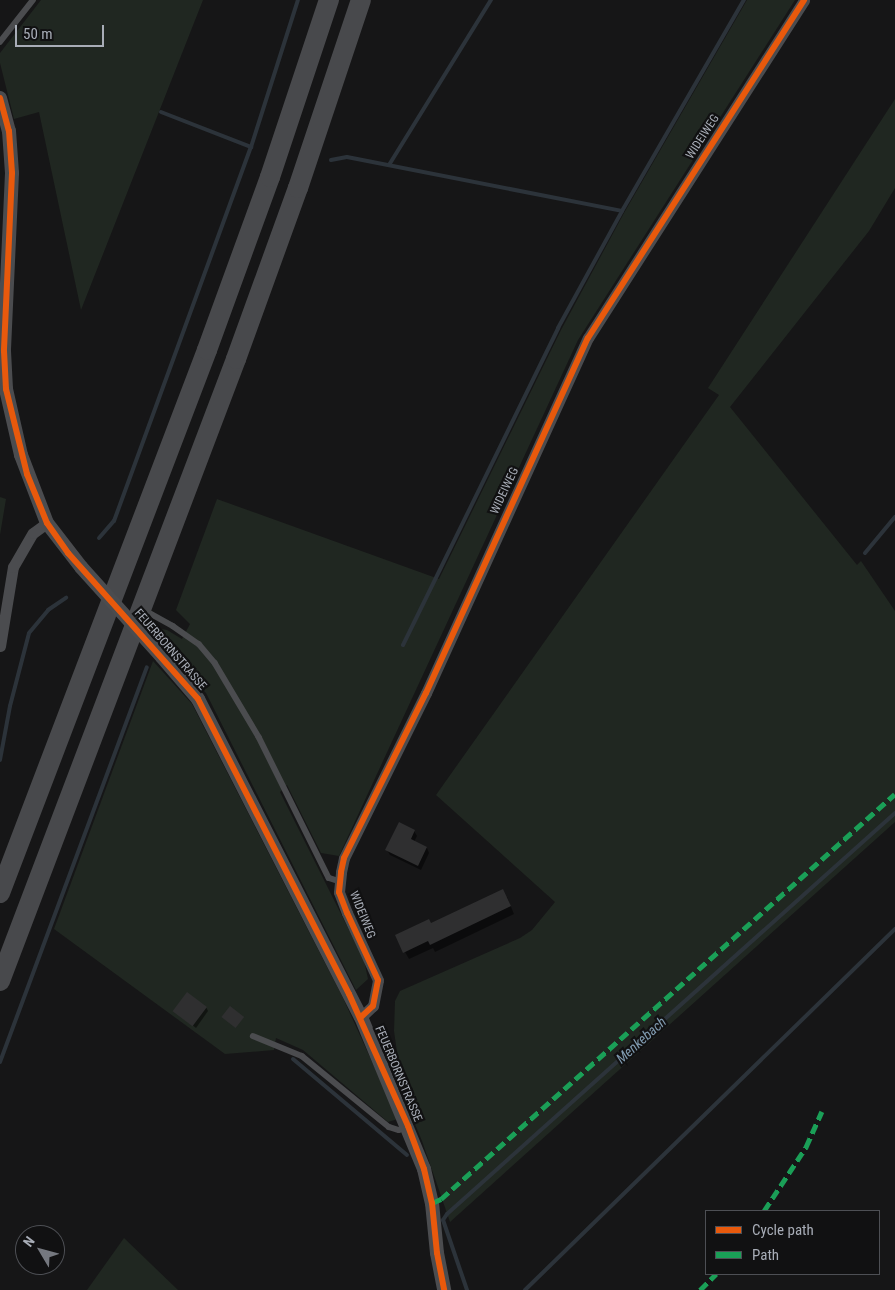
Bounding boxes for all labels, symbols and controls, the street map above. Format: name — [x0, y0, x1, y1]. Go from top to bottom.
scale bar — [18, 15, 106, 47]
text: 50 m — [23, 25, 53, 43]
street label: WIDEIWEG — [683, 112, 723, 162]
street label: WIDEIWEG — [488, 465, 522, 517]
street label: FEUERBORNSTRASSE — [131, 607, 209, 693]
street label: WIDEIWEG — [346, 889, 378, 941]
water label: Menkebach — [612, 1013, 670, 1067]
street label: FEUERBORNSTRASSE — [371, 1024, 425, 1124]
legend — [705, 1210, 880, 1275]
text: Cycle path — [752, 1221, 814, 1239]
north arrow — [15, 1225, 65, 1275]
text: N — [20, 1233, 38, 1250]
text: Path — [752, 1246, 779, 1264]

